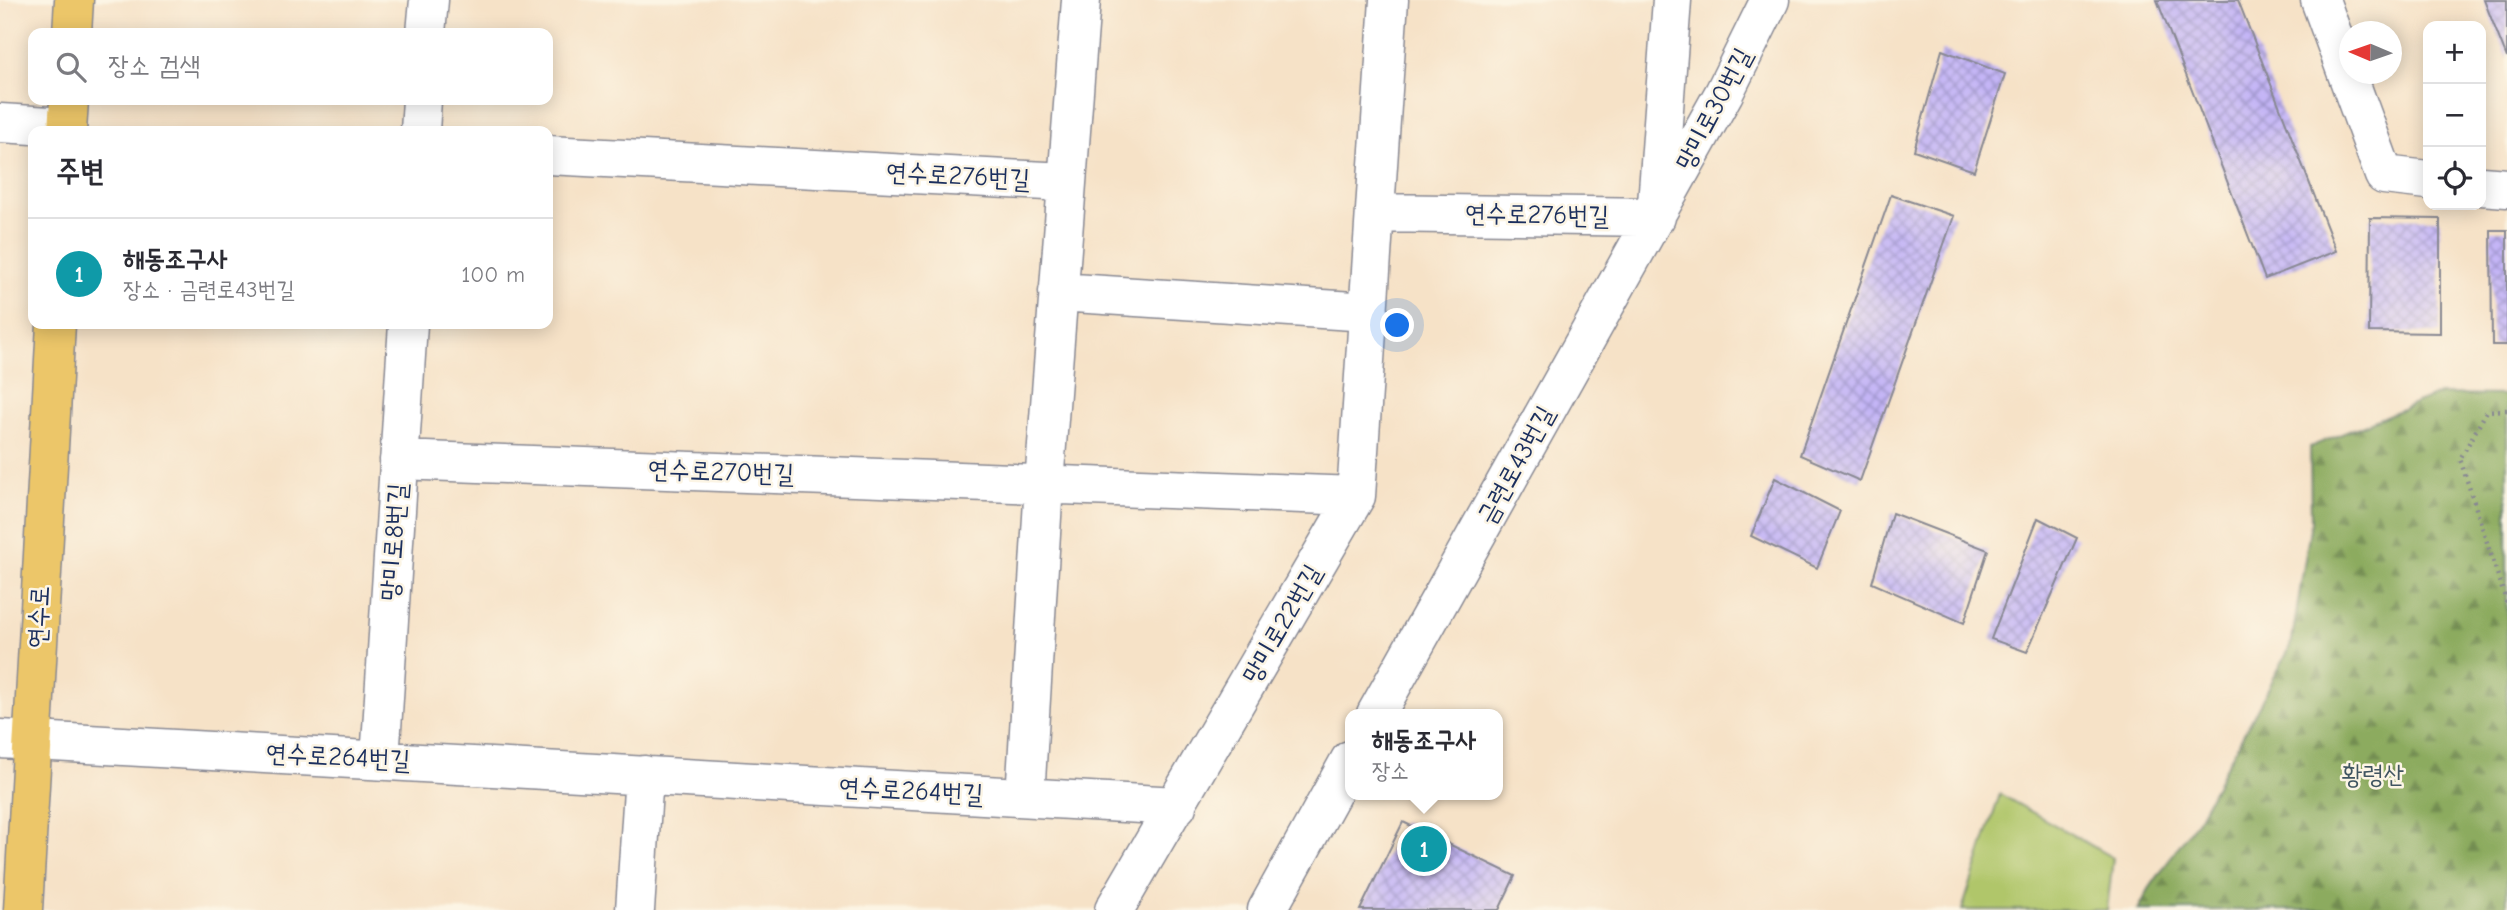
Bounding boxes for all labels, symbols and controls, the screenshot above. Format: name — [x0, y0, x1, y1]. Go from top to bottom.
north arrow — [2339, 21, 2402, 84]
map controls — [2423, 21, 2486, 210]
button: + — [2423, 21, 2486, 84]
search box — [28, 28, 553, 105]
street label: 망미로30번길 — [1669, 43, 1759, 175]
icon: search — [52, 48, 90, 86]
text: 장소 검색 — [108, 51, 200, 81]
button: − — [2423, 84, 2486, 147]
button: locate — [2423, 147, 2486, 210]
text: 주변 — [56, 154, 104, 189]
street label: 연수로276번길 — [885, 157, 1031, 195]
street label: 연수로276번길 — [1465, 199, 1610, 231]
text: 해동조구사 — [123, 244, 228, 274]
text: 1 — [74, 261, 84, 288]
text: 100 m — [461, 261, 525, 288]
text: 장소 · 금련로43번길 — [123, 276, 295, 303]
your location — [1380, 308, 1414, 342]
street label: 금련로43번길 — [1471, 401, 1561, 529]
street label: 연수로270번길 — [647, 454, 795, 490]
street label: 망미로8번길 — [375, 482, 413, 602]
street label: 망미로22번길 — [1236, 559, 1328, 689]
street label: 연수로 — [22, 585, 56, 649]
popup — [1345, 709, 1503, 800]
text: 해동조구사 — [1372, 725, 1476, 755]
street label: 연수로264번길 — [265, 738, 411, 776]
text: 장소 — [1372, 757, 1409, 784]
park label: 황령산 — [2342, 760, 2404, 790]
street label: 연수로264번길 — [838, 772, 984, 810]
pin: 1 — [1401, 823, 1447, 875]

